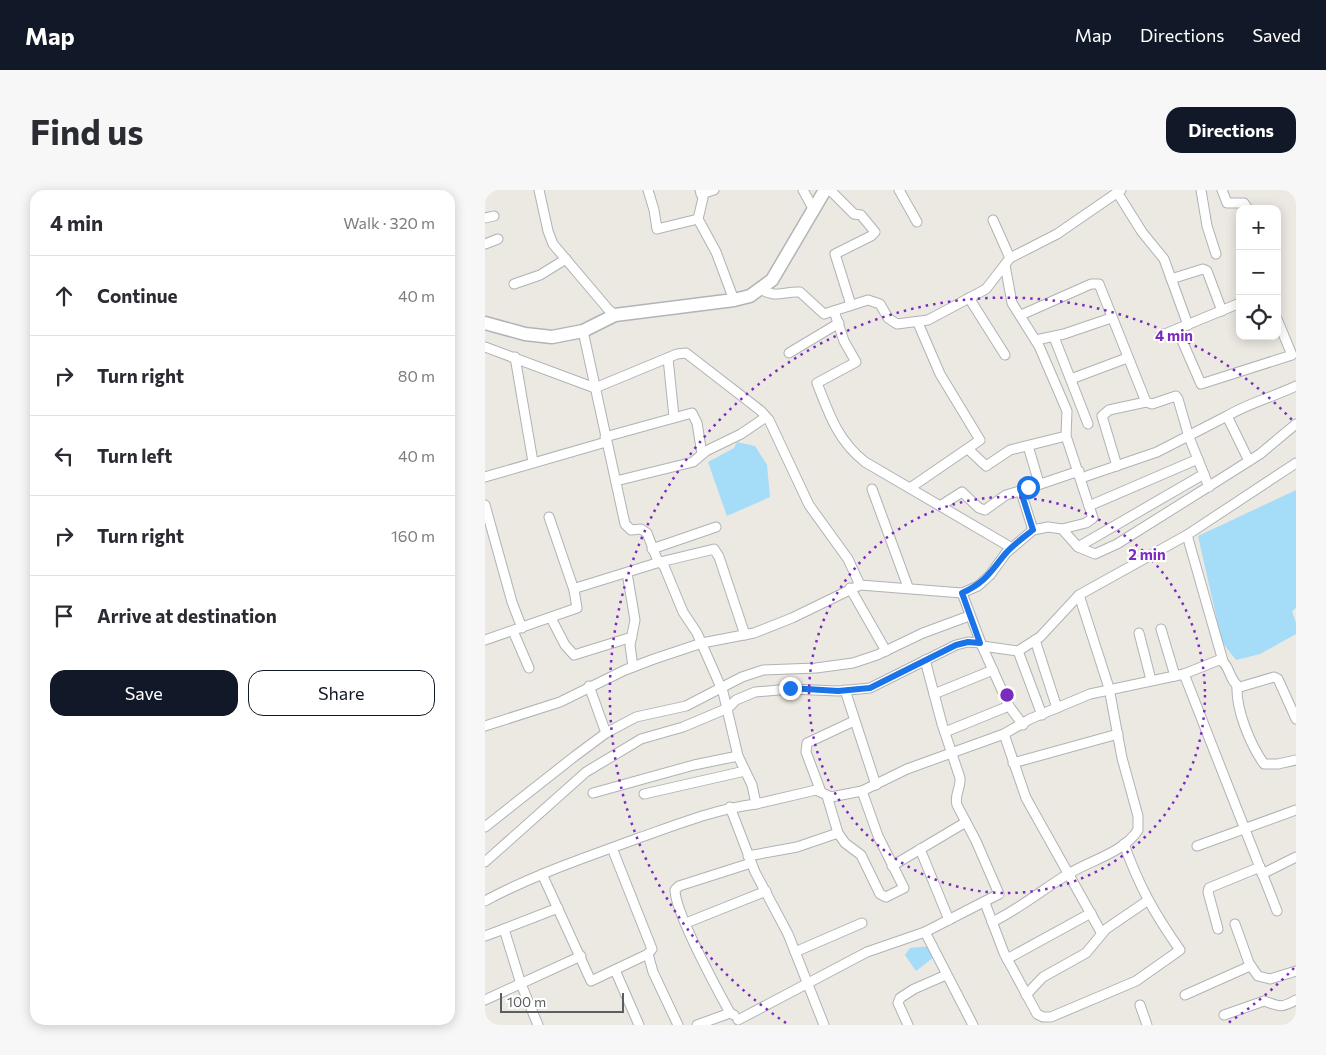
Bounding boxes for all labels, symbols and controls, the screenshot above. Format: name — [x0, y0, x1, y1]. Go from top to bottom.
text: Map — [25, 21, 75, 50]
text: Map — [1075, 24, 1112, 46]
text: Directions — [1140, 24, 1224, 46]
text: Saved — [1252, 24, 1301, 46]
button: Directions — [1166, 107, 1296, 153]
text: Find us — [30, 109, 144, 152]
map controls — [1236, 205, 1281, 340]
button: + — [1236, 205, 1281, 250]
text: 4 min — [50, 210, 103, 235]
text: Walk · 320 m — [343, 213, 435, 232]
button: − — [1236, 250, 1281, 295]
icon: ahead — [50, 282, 78, 310]
text: Continue — [97, 284, 177, 307]
text: 40 m — [398, 286, 435, 305]
button: locate — [1236, 295, 1281, 340]
text: 4 min — [1155, 326, 1193, 344]
icon: right — [50, 362, 78, 390]
text: Turn right — [97, 364, 184, 387]
text: 80 m — [398, 366, 435, 385]
icon: left — [50, 442, 78, 470]
text: Turn left — [97, 444, 172, 467]
text: 40 m — [398, 446, 435, 465]
route start — [1017, 476, 1040, 499]
icon: right — [50, 522, 78, 550]
text: Turn right — [97, 524, 184, 547]
text: 160 m — [391, 526, 435, 545]
text: 2 min — [1128, 545, 1166, 563]
icon: arrive — [50, 602, 78, 630]
text: Arrive at destination — [97, 604, 277, 627]
button: Save — [50, 670, 238, 716]
button: Share — [248, 670, 435, 716]
route end — [779, 677, 802, 700]
centre of rings — [998, 686, 1016, 704]
scale bar — [500, 990, 624, 1013]
text: 100 m — [507, 993, 546, 1010]

